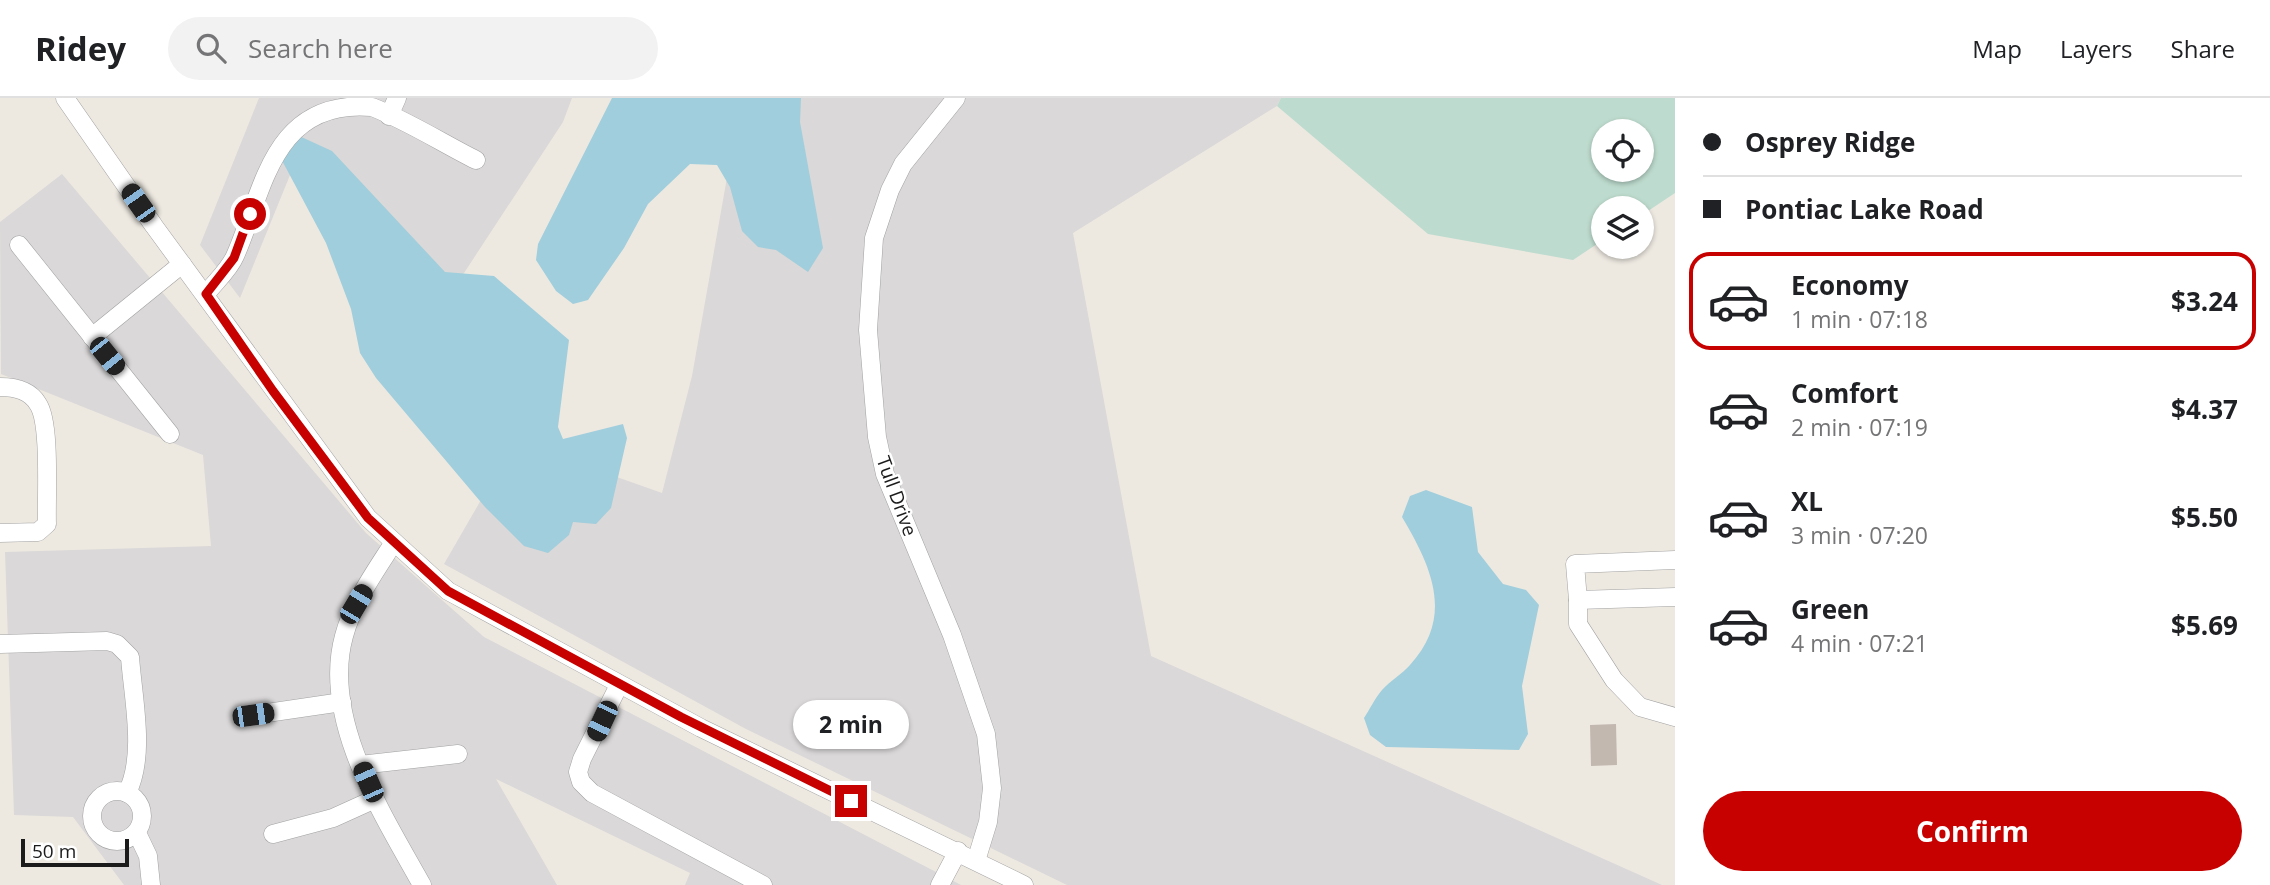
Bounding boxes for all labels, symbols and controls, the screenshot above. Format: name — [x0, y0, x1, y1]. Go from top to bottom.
search box — [168, 17, 658, 80]
text: Ridey — [35, 26, 126, 71]
icon: search — [192, 29, 230, 67]
text: Search here — [248, 30, 393, 66]
text: Map — [1972, 32, 2022, 65]
text: Layers — [2060, 32, 2133, 65]
text: Share — [2171, 32, 2235, 65]
map controls — [1591, 119, 1654, 259]
button: locate — [1591, 119, 1654, 182]
text: Osprey Ridge — [1745, 124, 1915, 160]
car — [118, 180, 159, 226]
text: Pontiac Lake Road — [1745, 191, 1984, 227]
button: layers — [1591, 196, 1654, 259]
route start — [234, 198, 266, 230]
text: Economy — [1791, 267, 1909, 303]
icon: car — [1707, 270, 1770, 333]
text: $3.24 — [2171, 283, 2238, 319]
text: 1 min · 07:18 — [1791, 303, 1928, 335]
car — [86, 333, 129, 379]
text: Comfort — [1791, 375, 1898, 411]
icon: car — [1707, 378, 1770, 441]
text: $4.37 — [2171, 391, 2238, 427]
text: 2 min · 07:19 — [1791, 411, 1928, 443]
street label: Tull Drive — [871, 452, 923, 540]
text: XL — [1791, 483, 1823, 519]
icon: car — [1707, 486, 1770, 549]
text: $5.50 — [2171, 499, 2238, 535]
text: 3 min · 07:20 — [1791, 519, 1928, 551]
car — [337, 581, 376, 627]
text: Green — [1791, 591, 1869, 627]
icon: car — [1707, 594, 1770, 657]
text: $5.69 — [2171, 607, 2238, 643]
text: 4 min · 07:21 — [1791, 627, 1928, 659]
car — [584, 698, 621, 744]
callout: 2 min — [793, 700, 909, 748]
car — [231, 702, 276, 728]
text: 2 min — [819, 708, 883, 740]
car — [350, 759, 387, 805]
route end — [835, 785, 867, 817]
button: Confirm — [1703, 791, 2242, 871]
scale bar — [21, 836, 130, 868]
text: 50 m — [32, 838, 76, 864]

